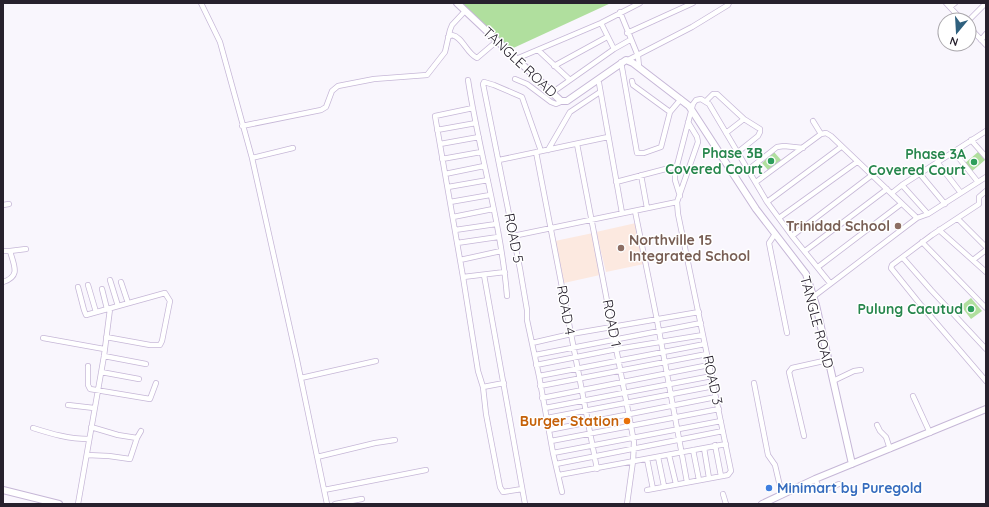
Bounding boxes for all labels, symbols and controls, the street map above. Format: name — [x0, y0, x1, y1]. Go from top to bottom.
north arrow — [937, 12, 977, 52]
street label: TANGLE ROAD — [479, 23, 561, 101]
text: N — [948, 34, 960, 49]
place label: Phase 3B Covered Court — [665, 144, 763, 178]
place label: Phase 3A Covered Court — [868, 145, 966, 179]
marker: Phase 3B Covered Court — [766, 156, 776, 166]
marker: Phase 3A Covered Court — [969, 157, 979, 167]
street label: ROAD 5 — [500, 212, 528, 264]
place label: Trinidad School — [786, 217, 890, 235]
marker: Trinidad School — [893, 221, 903, 231]
place label: Northville 15 Integrated School — [629, 231, 750, 265]
marker: Northville 15 Integrated School — [616, 243, 626, 253]
street label: TANGLE ROAD — [796, 274, 838, 370]
street label: ROAD 4 — [553, 284, 579, 336]
street label: ROAD 1 — [599, 298, 625, 348]
place label: Pulung Cacutud — [857, 300, 963, 318]
marker: Pulung Cacutud — [966, 304, 976, 314]
street label: ROAD 3 — [699, 354, 727, 406]
place label: Burger Station — [520, 412, 619, 430]
marker: Burger Station — [622, 416, 632, 426]
place label: Minimart by Puregold — [777, 479, 922, 497]
marker: Minimart by Puregold — [764, 483, 774, 493]

